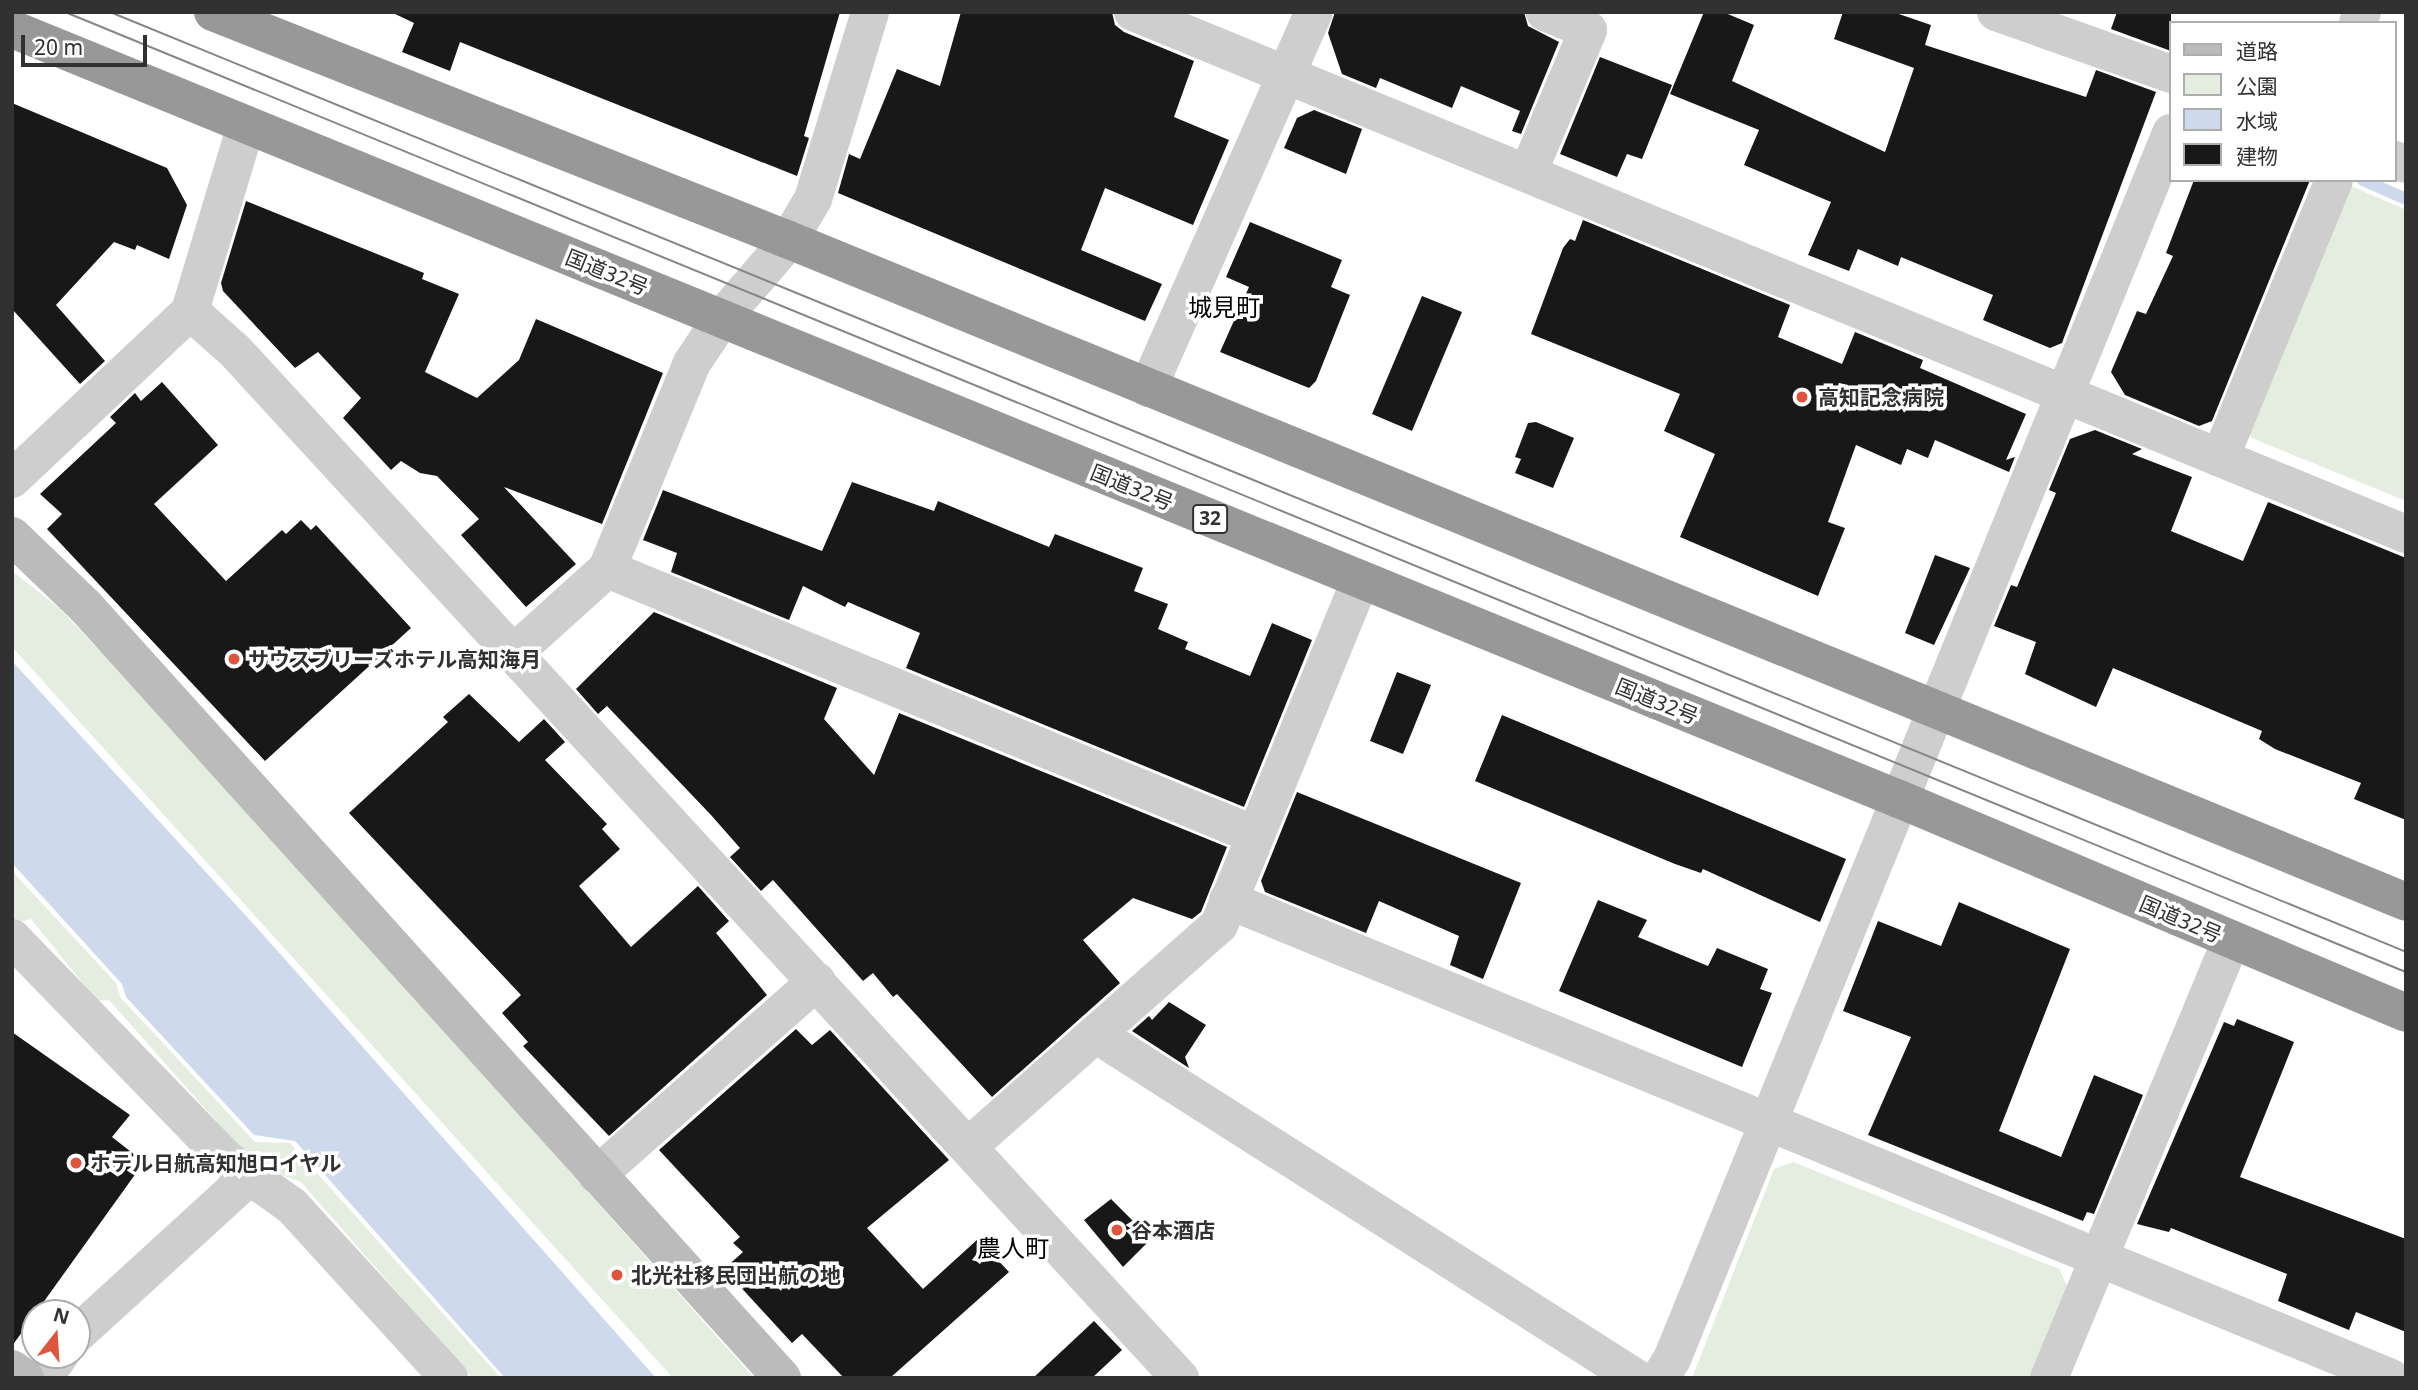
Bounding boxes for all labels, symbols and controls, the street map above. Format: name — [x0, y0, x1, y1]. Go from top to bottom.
scale bar — [24, 21, 150, 65]
legend — [2170, 21, 2397, 182]
text: 20 m — [34, 33, 83, 61]
text: 道路 — [2236, 37, 2278, 65]
text: 公園 — [2236, 72, 2278, 100]
text: 水域 — [2236, 107, 2278, 135]
text: 建物 — [2236, 142, 2278, 170]
street label: 国道32号 — [562, 244, 652, 300]
district label: 城見町 — [1188, 293, 1260, 321]
place label: 高知記念病院 — [1818, 384, 1944, 410]
marker: 高知記念病院 — [1792, 387, 1812, 407]
street label: 国道32号 — [1087, 459, 1177, 515]
road number: 32 — [1191, 504, 1229, 534]
place label: サウスブリーズホテル高知海月 — [248, 646, 542, 672]
marker: サウスブリーズホテル高知海月 — [226, 651, 242, 667]
street label: 国道32号 — [1612, 673, 1702, 729]
street label: 国道32号 — [2136, 890, 2226, 948]
place label: ホテル日航高知旭ロイヤル — [90, 1150, 342, 1176]
marker: ホテル日航高知旭ロイヤル — [68, 1155, 84, 1171]
place label: 谷本酒店 — [1131, 1217, 1215, 1243]
marker: 谷本酒店 — [1109, 1222, 1125, 1238]
district label: 農人町 — [977, 1234, 1049, 1262]
place label: 北光社移民団出航の地 — [631, 1262, 841, 1288]
marker: 北光社移民団出航の地 — [609, 1267, 625, 1283]
north arrow — [21, 1299, 91, 1369]
text: N — [50, 1301, 73, 1331]

